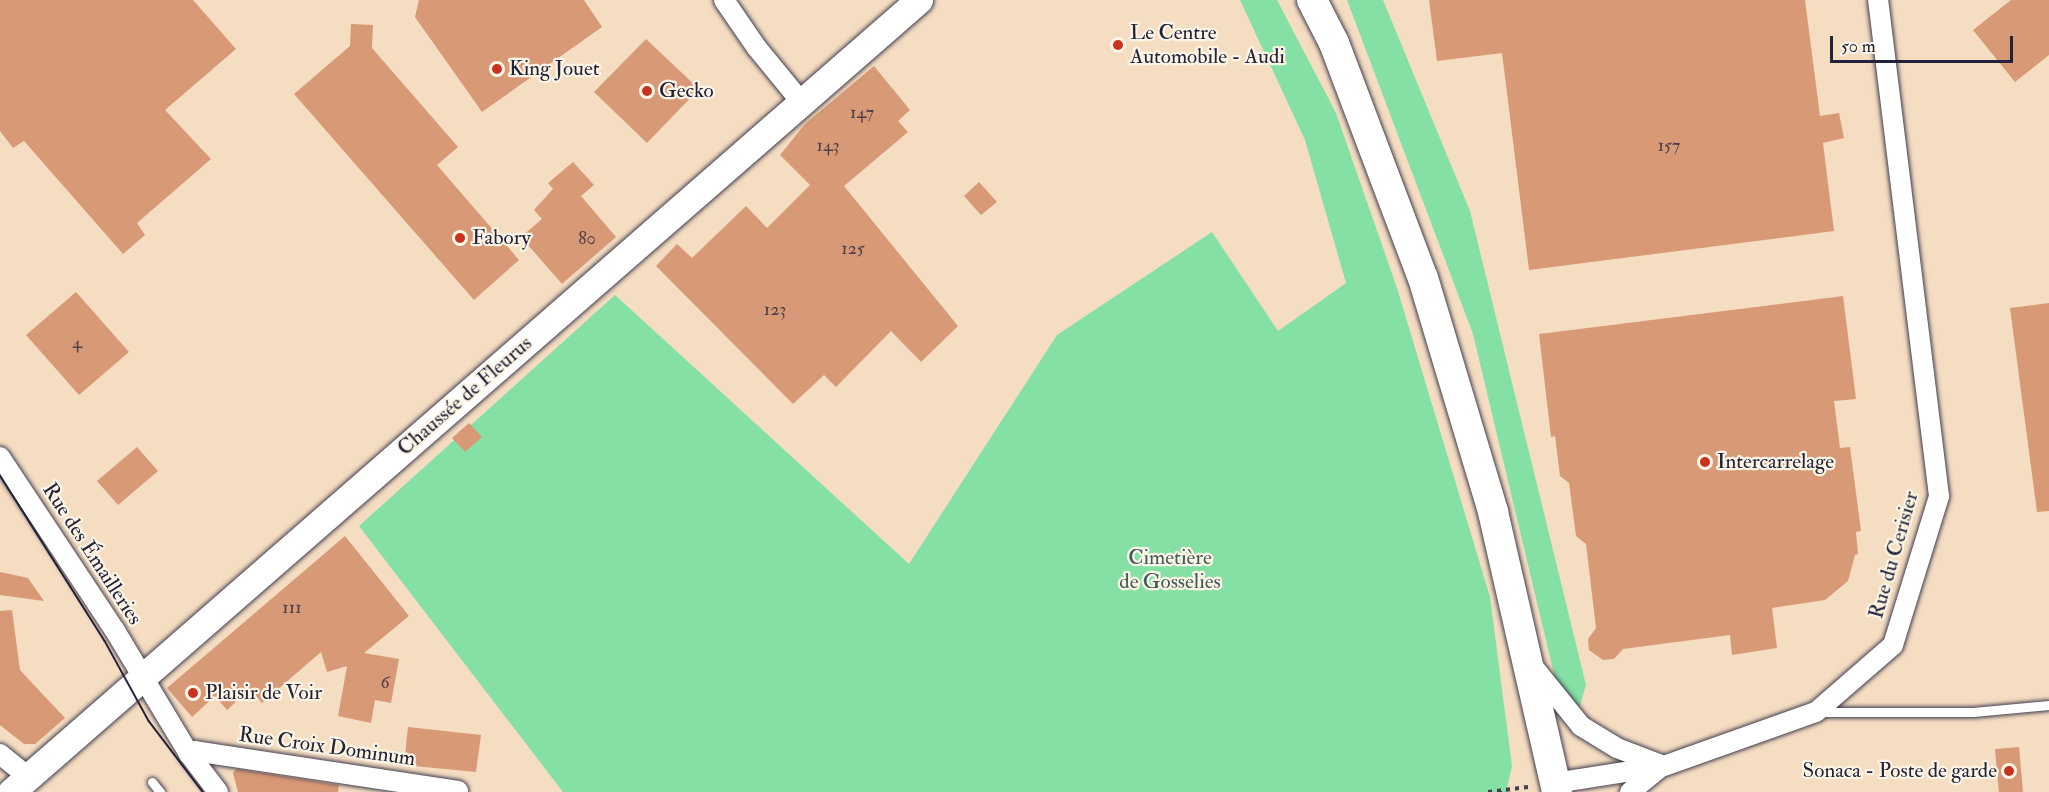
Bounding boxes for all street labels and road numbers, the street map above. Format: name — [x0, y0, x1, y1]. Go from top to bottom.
street label: Chaussée de Fleurus — [393, 331, 537, 461]
street label: Rue des Émailleries — [37, 478, 147, 630]
street label: Rue du Cerisier — [1864, 488, 1924, 622]
street label: Rue Croix Dominum — [237, 722, 417, 772]

